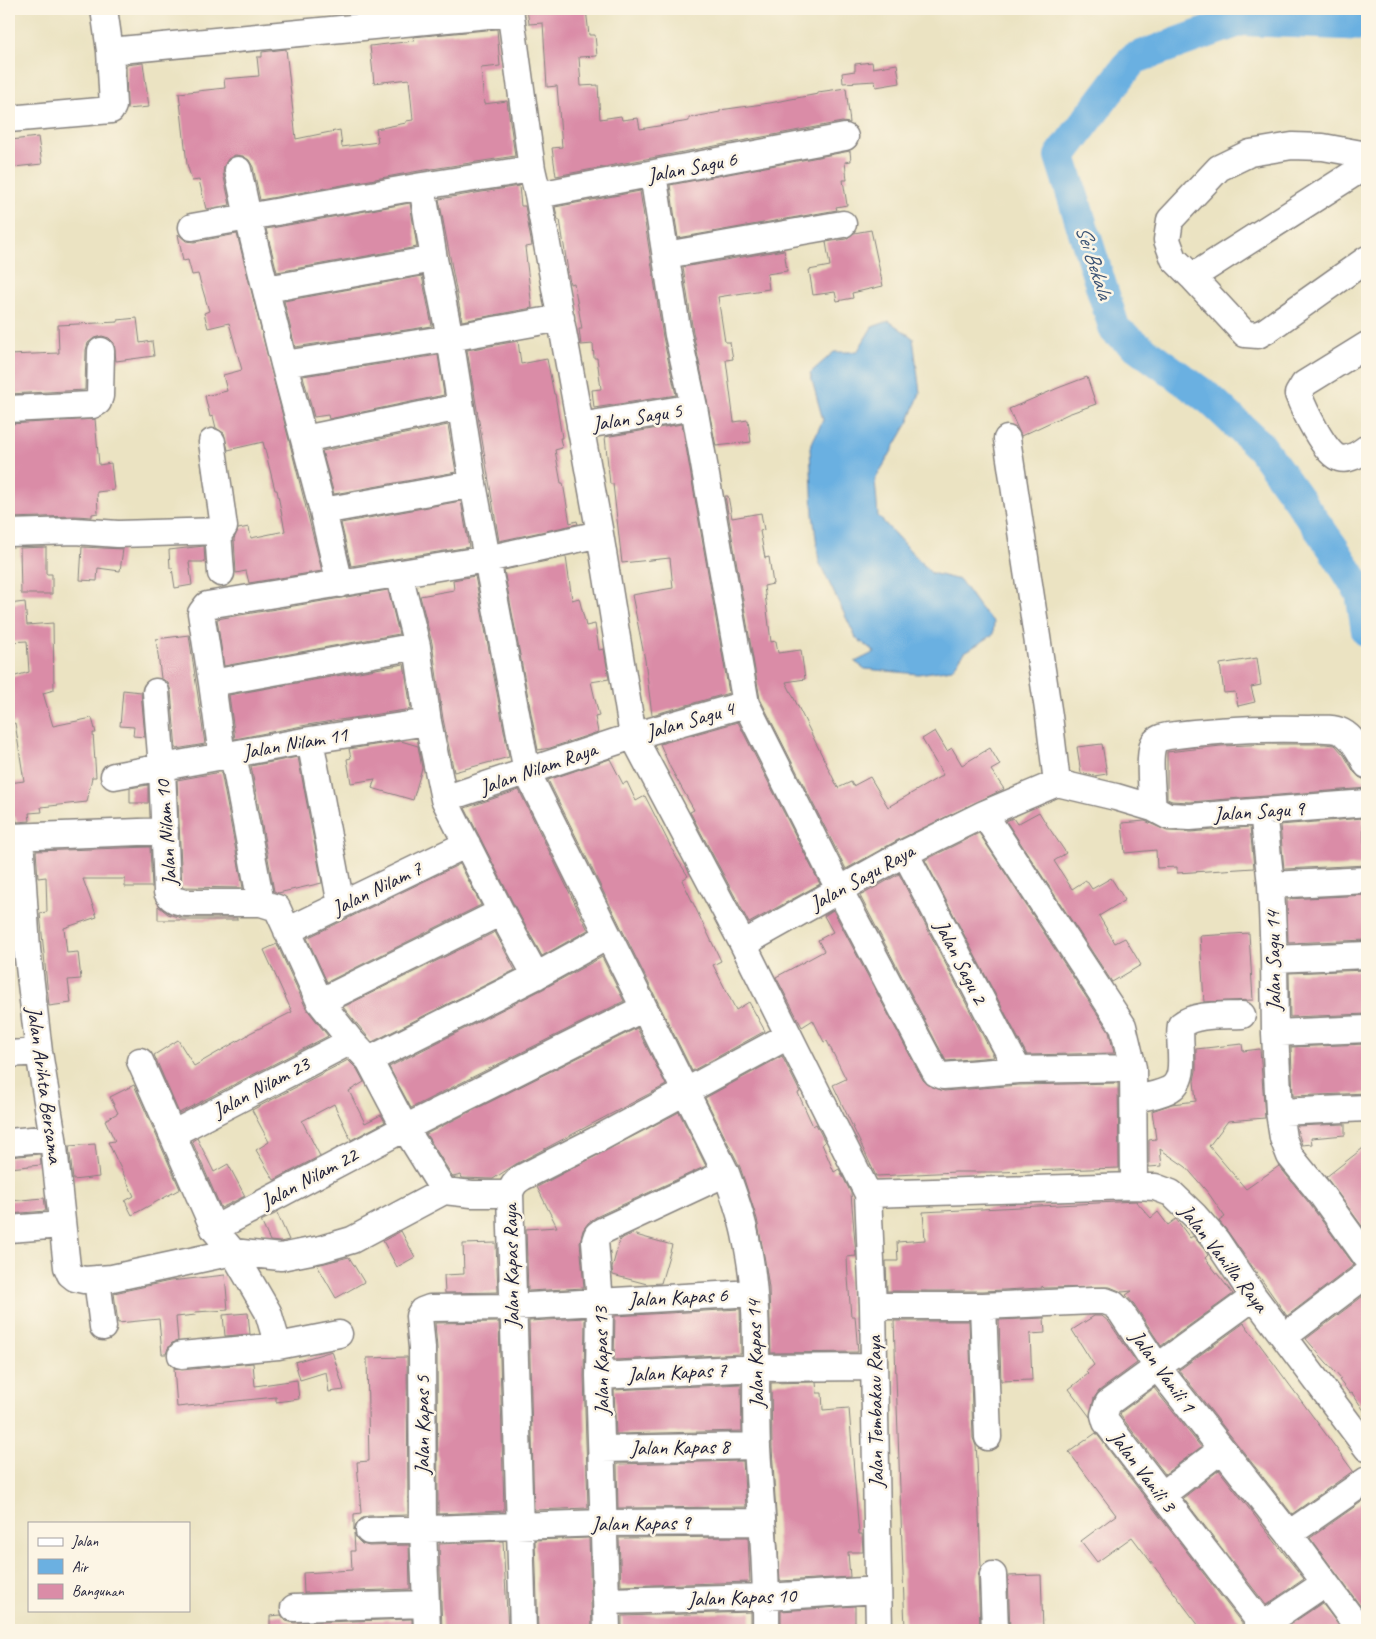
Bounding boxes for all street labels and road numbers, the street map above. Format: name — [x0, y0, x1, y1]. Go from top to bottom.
street label: Jalan Sagu 6 — [644, 146, 739, 189]
street label: Jalan Sagu 5 — [589, 397, 685, 437]
street label: Jalan Sagu 4 — [642, 694, 740, 745]
street label: Jalan Nilam 11 — [239, 721, 351, 765]
street label: Jalan Nilam Raya — [475, 735, 602, 800]
street label: Jalan Nilam 10 — [149, 778, 183, 888]
street label: Jalan Sagu 9 — [1212, 795, 1307, 827]
street label: Jalan Sagu Raya — [804, 836, 921, 917]
street label: Jalan Nilam 7 — [327, 854, 428, 921]
street label: Jalan Sagu 14 — [1259, 908, 1287, 1012]
street label: Jalan Sagu 2 — [928, 915, 994, 1010]
street label: Jalan Arihta Bersama — [21, 1004, 69, 1167]
street label: Jalan Nilam 23 — [207, 1050, 315, 1124]
street label: Jalan Nilam 22 — [255, 1141, 363, 1215]
street label: Jalan Vanilla Raya — [1173, 1198, 1275, 1319]
street label: Jalan Kapas Raya — [497, 1201, 525, 1329]
street label: Jalan Kapas 6 — [627, 1281, 729, 1313]
street label: Jalan Kapas 14 — [740, 1297, 770, 1410]
street label: Jalan Kapas 13 — [587, 1305, 615, 1416]
street label: Jalan Vanili 1 — [1124, 1324, 1202, 1418]
street label: Jalan Tembakau Raya — [861, 1334, 889, 1489]
street label: Jalan Kapas 7 — [626, 1356, 729, 1388]
street label: Jalan Kapas 5 — [409, 1374, 435, 1476]
street label: Jalan Vanili 3 — [1103, 1424, 1183, 1518]
street label: Jalan Kapas 8 — [629, 1433, 732, 1461]
street label: Jalan Kapas 9 — [590, 1509, 692, 1537]
street label: Jalan Kapas 10 — [686, 1582, 798, 1612]

